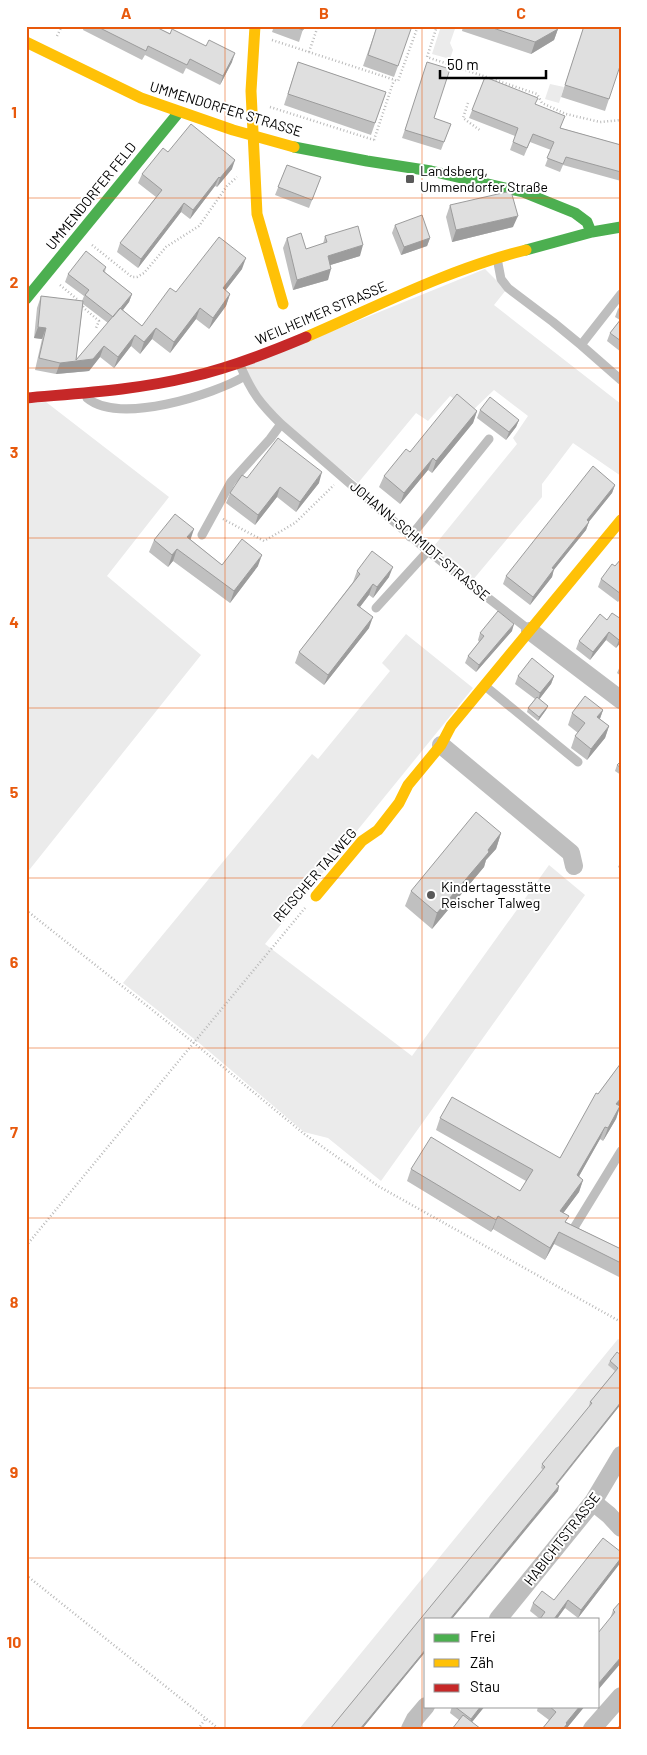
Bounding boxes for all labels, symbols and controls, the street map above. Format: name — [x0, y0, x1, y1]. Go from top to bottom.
text: A — [121, 3, 132, 22]
text: B — [319, 3, 329, 22]
text: C — [516, 3, 526, 22]
scale bar — [440, 48, 546, 80]
text: 50 m — [447, 55, 479, 73]
street label: UMMENDORFER STRASSE — [148, 77, 304, 140]
text: 1 — [11, 102, 17, 121]
street label: UMMENDORFER FELD — [42, 138, 139, 253]
place label: Landsberg, Ummendorfer Straße — [420, 162, 548, 195]
marker: Landsberg, Ummendorfer Straße — [404, 173, 416, 185]
text: 2 — [10, 272, 19, 291]
street label: WEILHEIMER STRASSE — [253, 277, 389, 348]
text: 3 — [10, 442, 18, 461]
street label: JOHANN-SCHMIDT-STRASSE — [347, 477, 494, 604]
text: 4 — [9, 612, 19, 631]
text: 5 — [10, 782, 19, 801]
street label: REISCHER TALWEG — [269, 824, 360, 925]
place label: Kindertagesstätte Reischer Talweg — [441, 878, 551, 911]
marker: Kindertagesstätte Reischer Talweg — [425, 889, 437, 901]
text: 6 — [10, 952, 19, 971]
text: 7 — [10, 1122, 18, 1141]
text: 8 — [10, 1292, 19, 1311]
text: 9 — [10, 1462, 18, 1481]
street label: HABICHTSTRASSE — [520, 1489, 603, 1589]
legend — [424, 1618, 600, 1708]
text: Frei — [470, 1627, 496, 1645]
text: 10 — [7, 1632, 21, 1651]
text: Zäh — [470, 1653, 494, 1671]
text: Stau — [470, 1677, 500, 1695]

